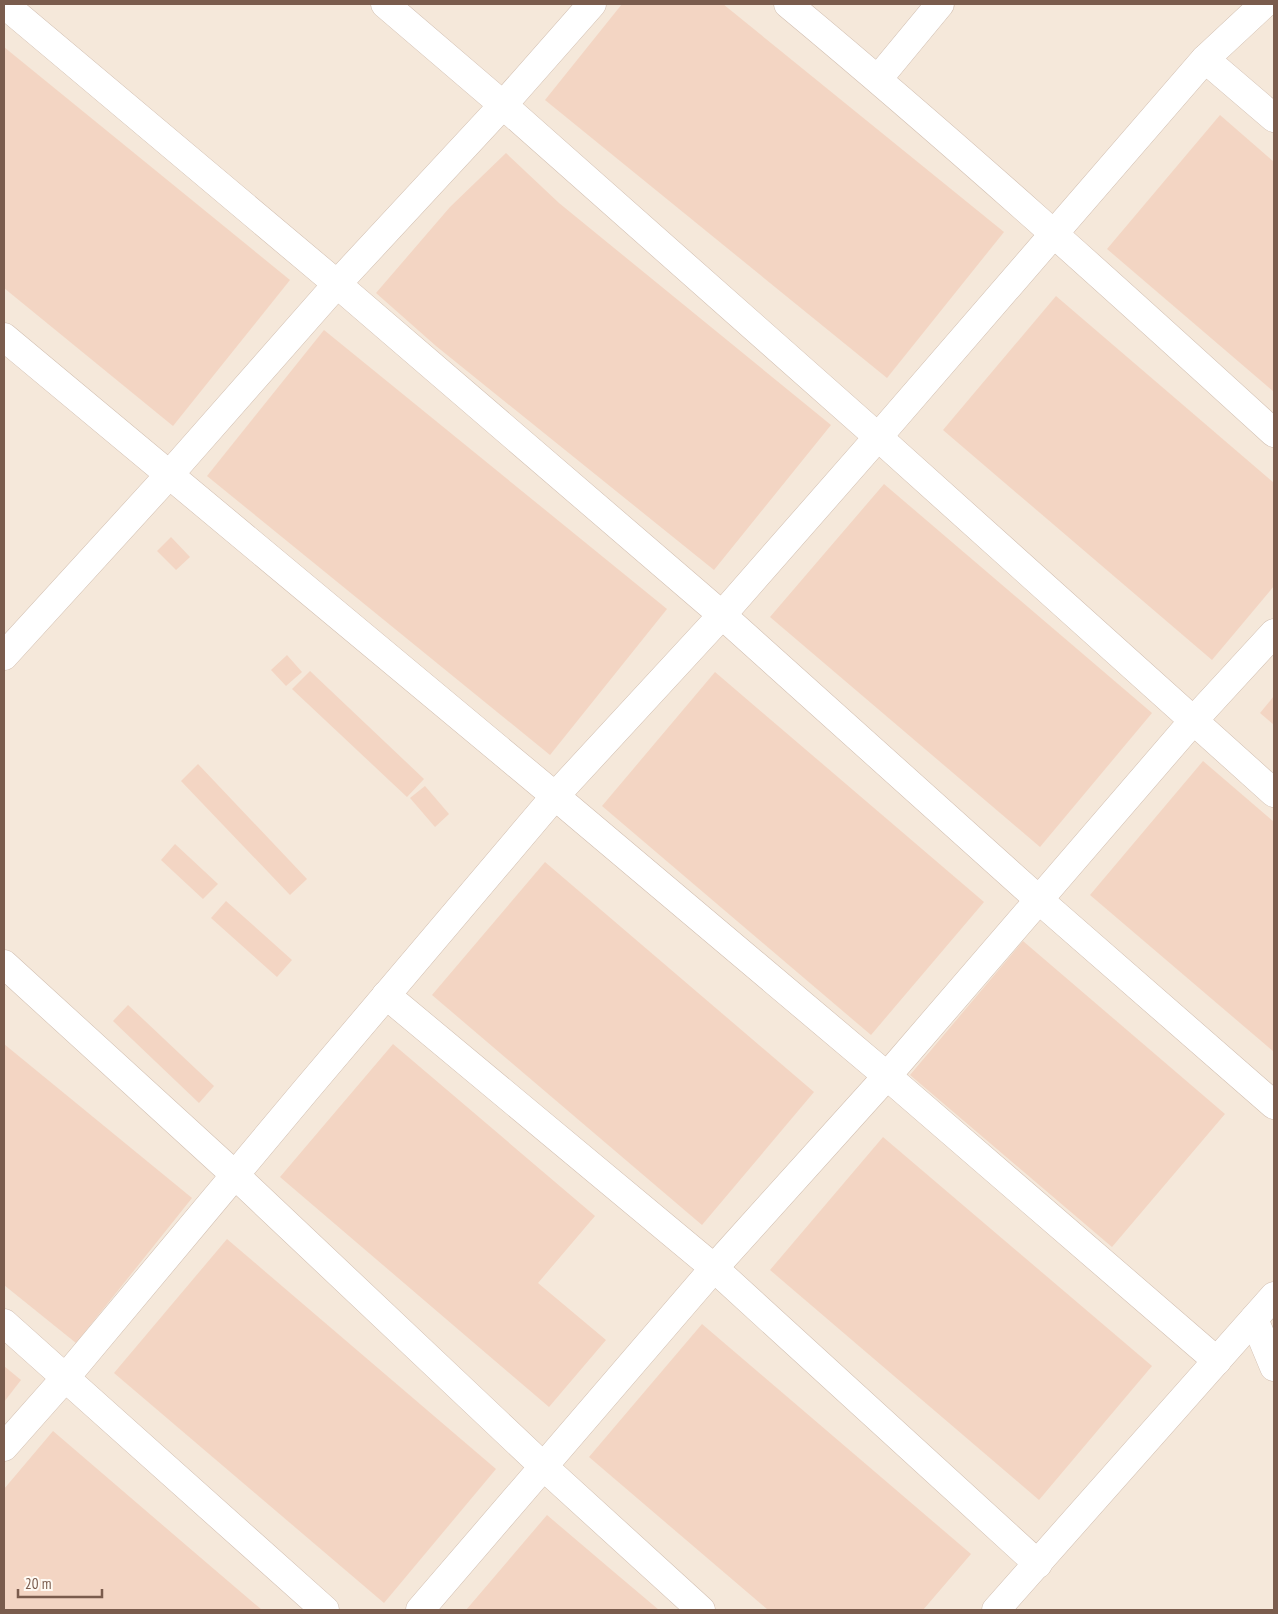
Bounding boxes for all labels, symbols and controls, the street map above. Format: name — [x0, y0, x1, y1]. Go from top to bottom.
scale bar — [18, 1566, 101, 1598]
text: 20 m — [25, 1574, 51, 1593]

